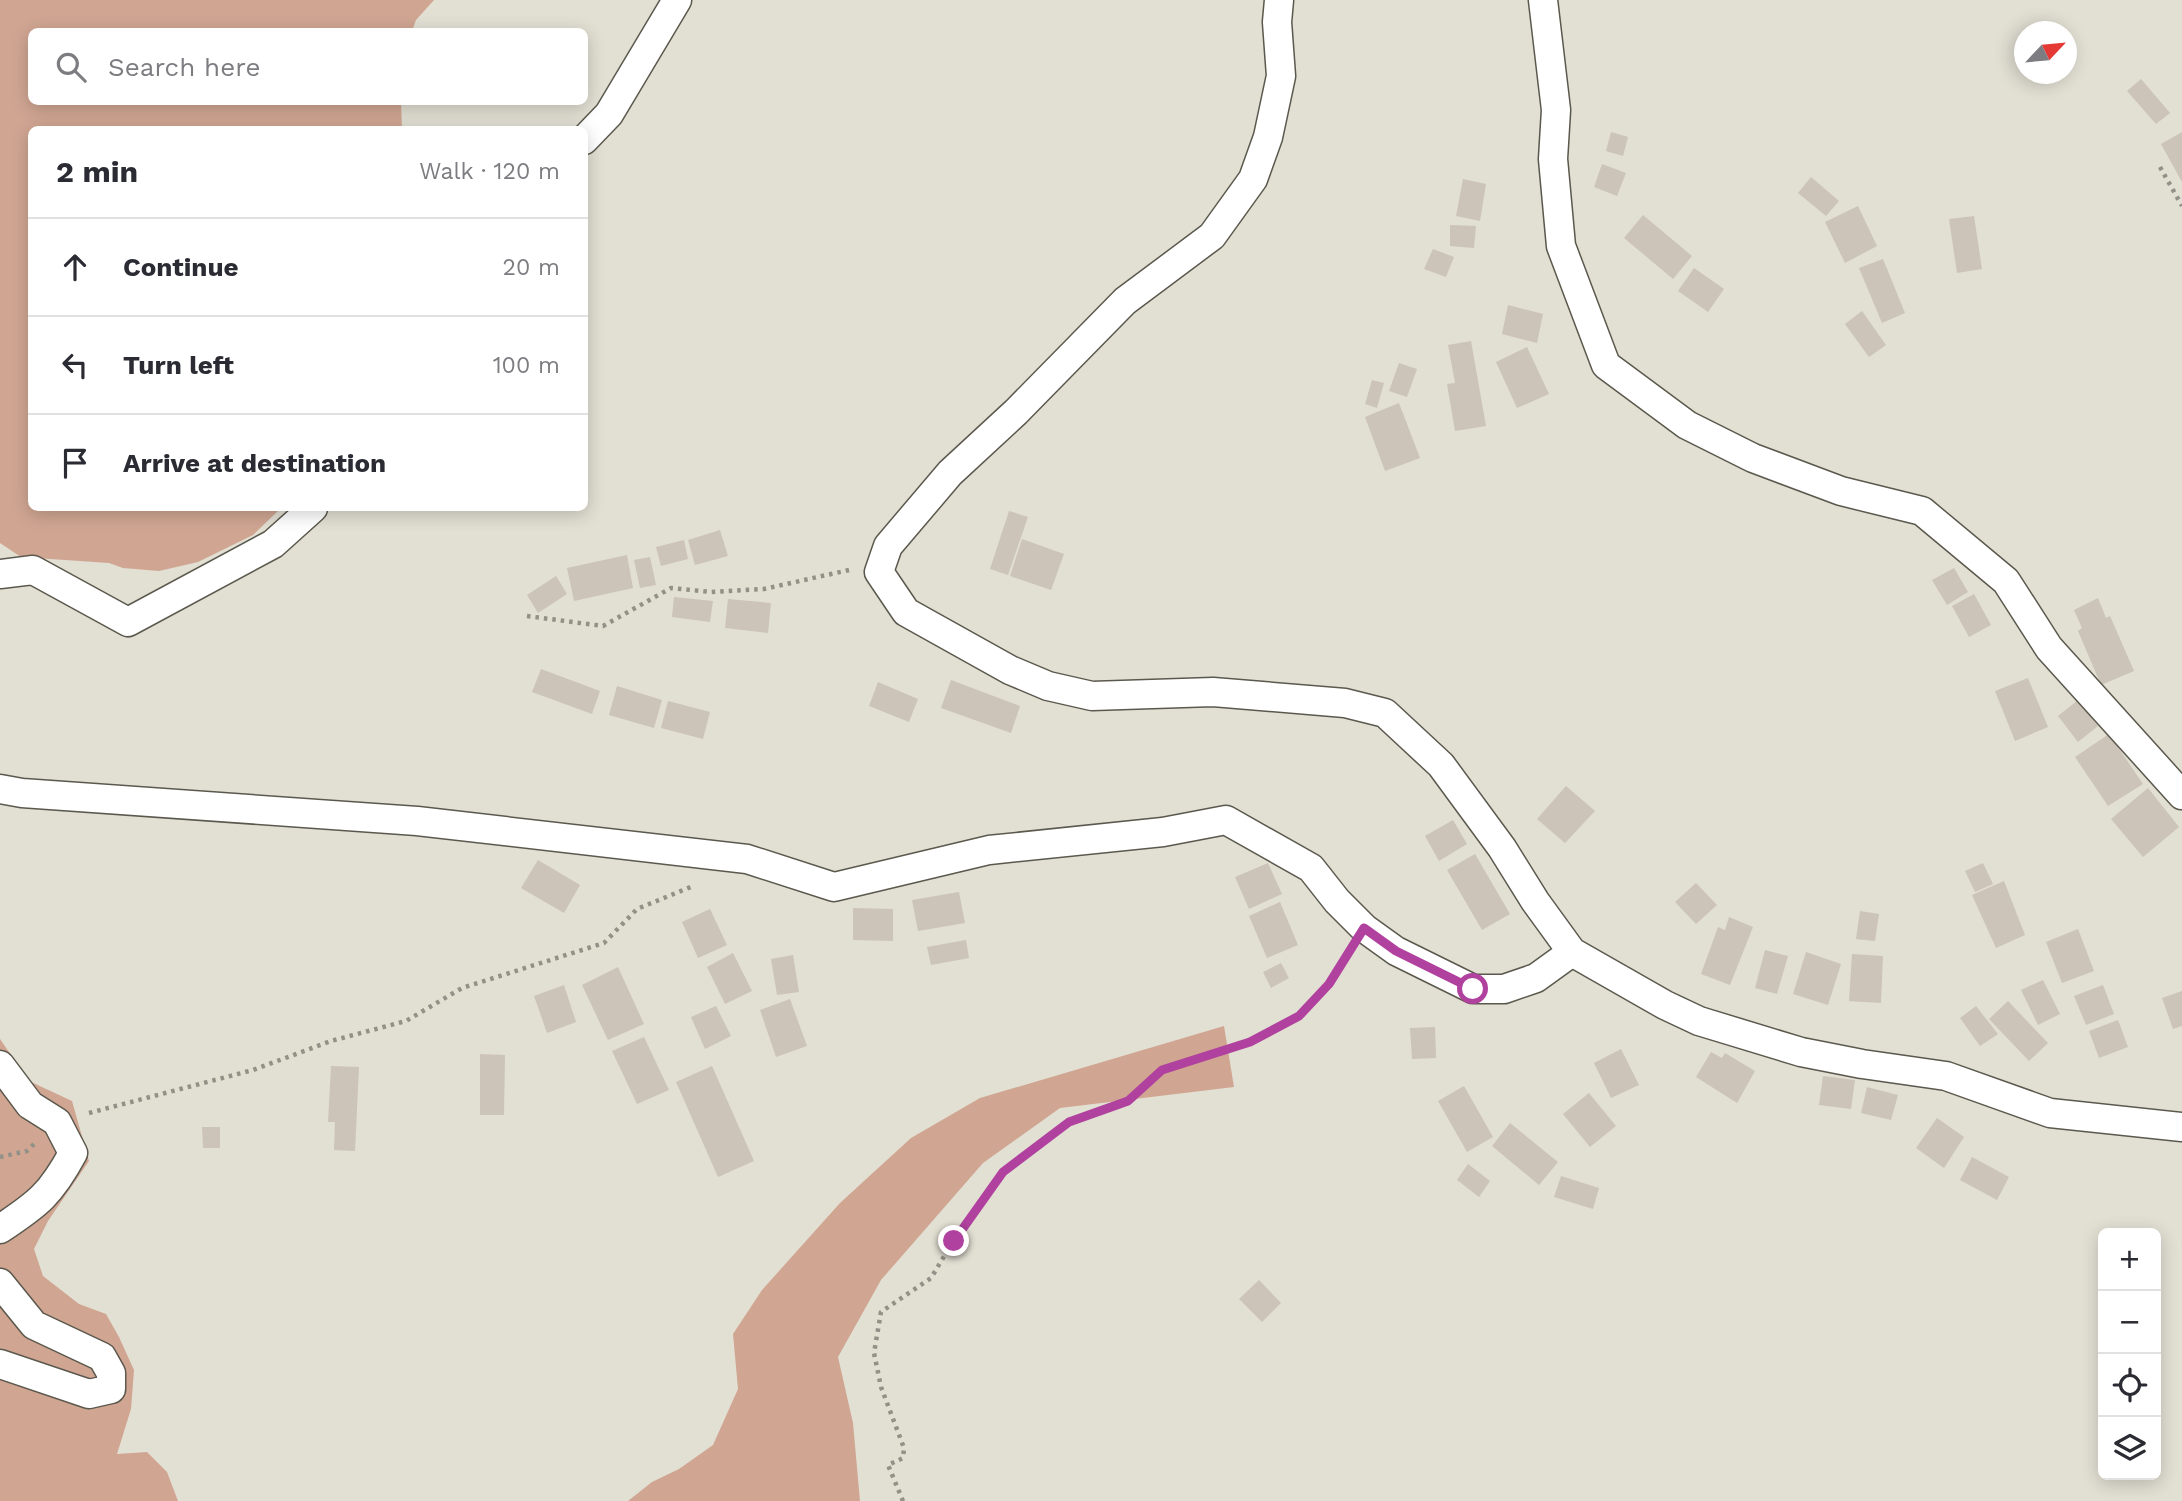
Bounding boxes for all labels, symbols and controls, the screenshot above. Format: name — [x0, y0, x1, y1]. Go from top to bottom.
north arrow — [2014, 21, 2077, 84]
search box — [28, 28, 588, 105]
icon: search — [52, 48, 90, 86]
text: Search here — [108, 52, 260, 82]
text: 2 min — [56, 154, 138, 189]
text: Walk · 120 m — [419, 158, 560, 185]
icon: ahead — [56, 248, 94, 286]
text: Continue — [123, 252, 239, 282]
text: 20 m — [503, 254, 560, 281]
icon: left — [56, 346, 94, 384]
text: Turn left — [123, 350, 234, 380]
text: 100 m — [493, 352, 560, 379]
icon: arrive — [56, 444, 94, 482]
text: Arrive at destination — [123, 448, 386, 478]
route start — [1457, 973, 1488, 1004]
route end — [938, 1225, 969, 1256]
map controls — [2098, 1228, 2161, 1480]
button: + — [2098, 1228, 2161, 1291]
button: − — [2098, 1291, 2161, 1354]
button: locate — [2098, 1354, 2161, 1417]
button: layers — [2098, 1417, 2161, 1480]

